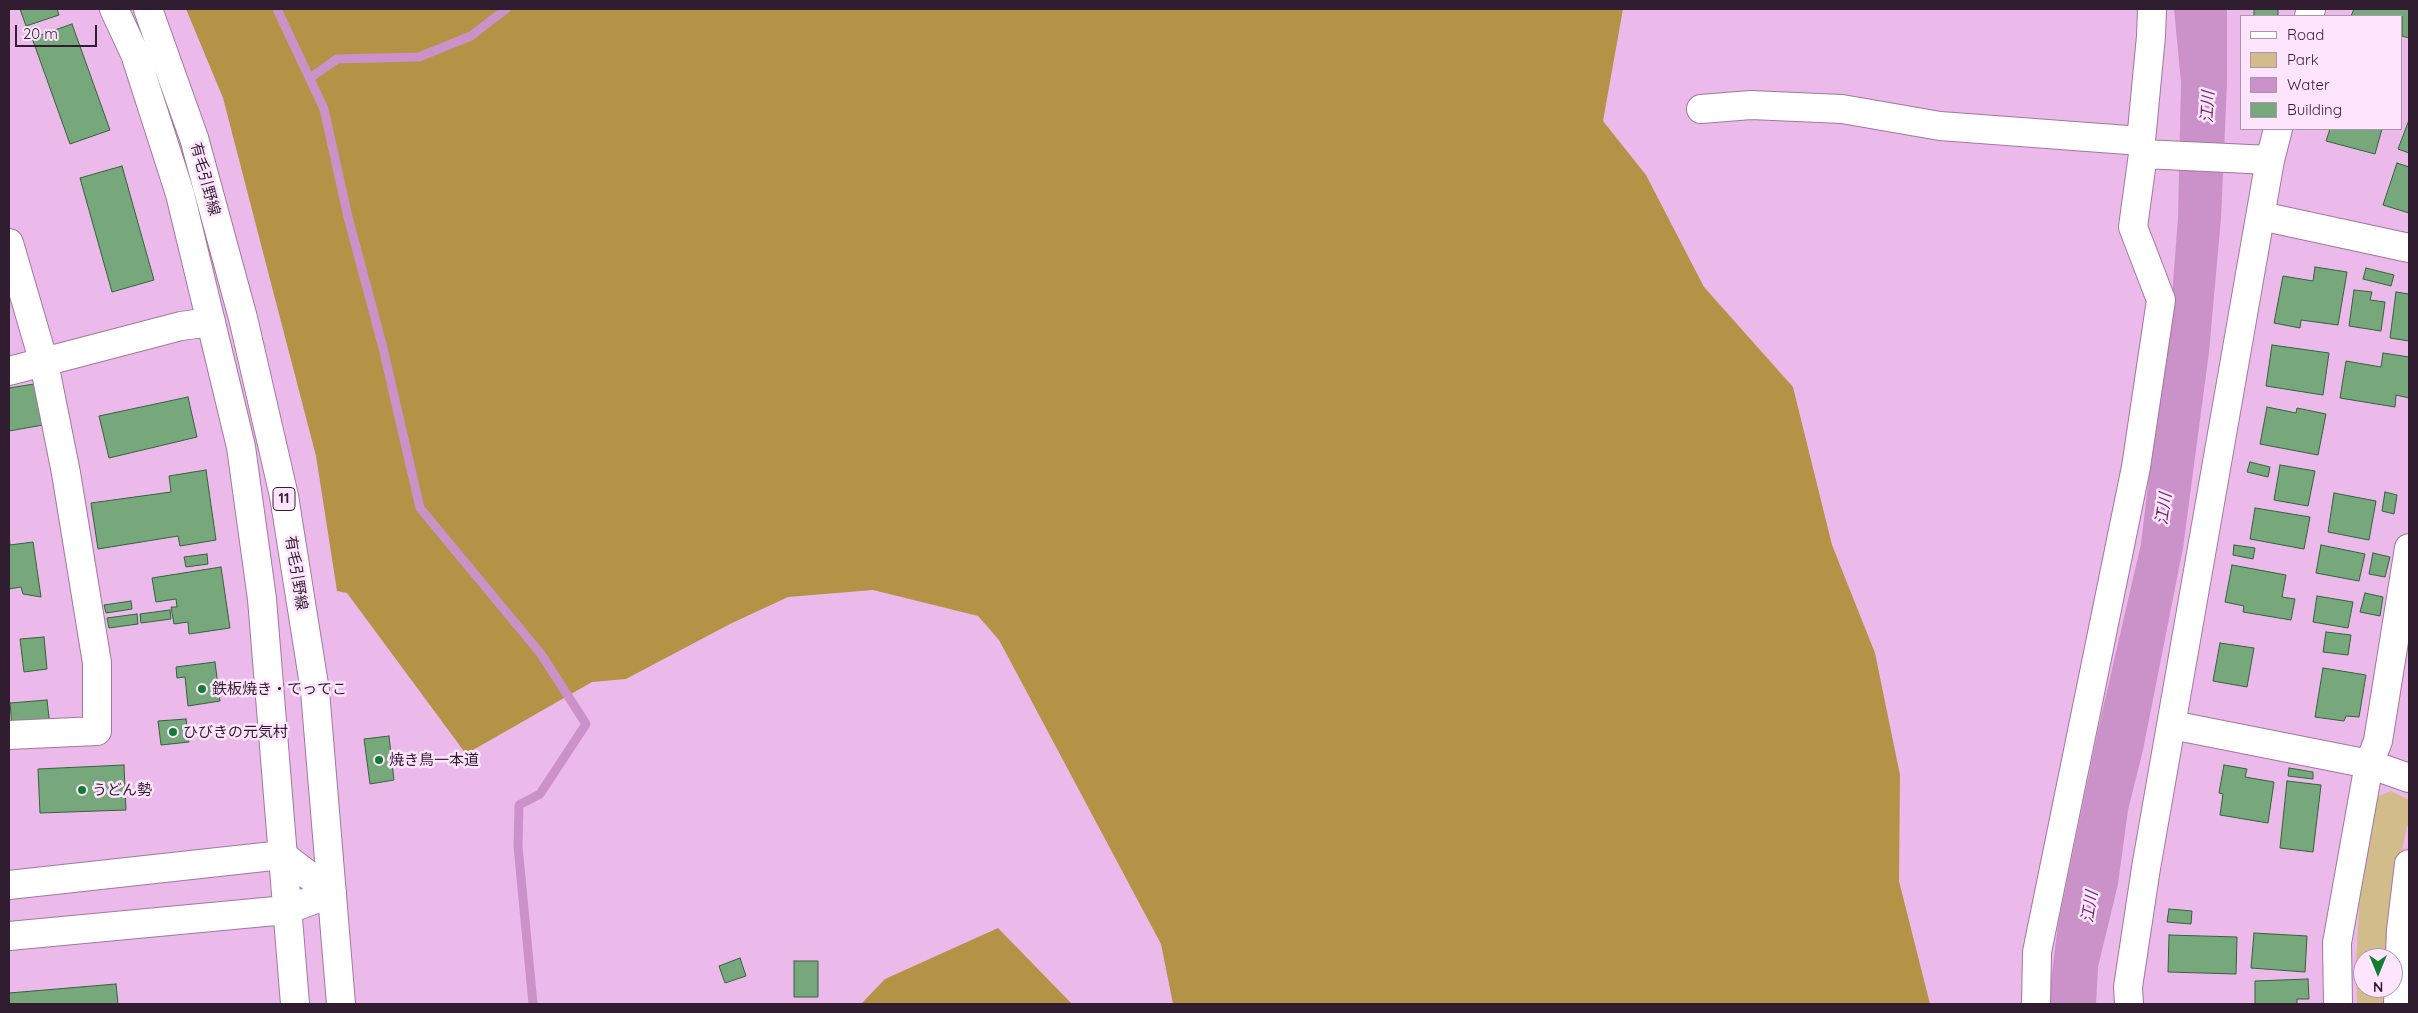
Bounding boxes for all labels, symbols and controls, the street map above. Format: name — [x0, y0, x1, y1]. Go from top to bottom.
scale bar — [18, 15, 100, 47]
legend — [2240, 15, 2403, 130]
text: 20 m — [23, 24, 58, 43]
text: Road — [2287, 25, 2324, 44]
text: Park — [2287, 50, 2319, 69]
text: Water — [2287, 75, 2330, 94]
water label: 江川 — [2198, 91, 2218, 123]
text: Building — [2287, 100, 2342, 119]
street label: 有毛引野線 — [187, 140, 223, 218]
road number: 11 — [273, 488, 295, 510]
water label: 江川 — [2152, 492, 2176, 526]
street label: 有毛引野線 — [281, 535, 311, 611]
place label: 鉄板焼き・てってこ — [212, 680, 347, 698]
marker: 鉄板焼き・てってこ — [196, 683, 208, 695]
place label: ひびきの元気村 — [183, 723, 288, 741]
marker: ひびきの元気村 — [167, 726, 179, 738]
place label: 焼き鳥一本道 — [389, 751, 479, 769]
marker: 焼き鳥一本道 — [373, 754, 385, 766]
place label: うどん勢 — [92, 781, 152, 799]
marker: うどん勢 — [76, 784, 88, 796]
water label: 江川 — [2078, 890, 2102, 924]
north arrow — [2353, 948, 2403, 998]
text: N — [2373, 978, 2383, 996]

